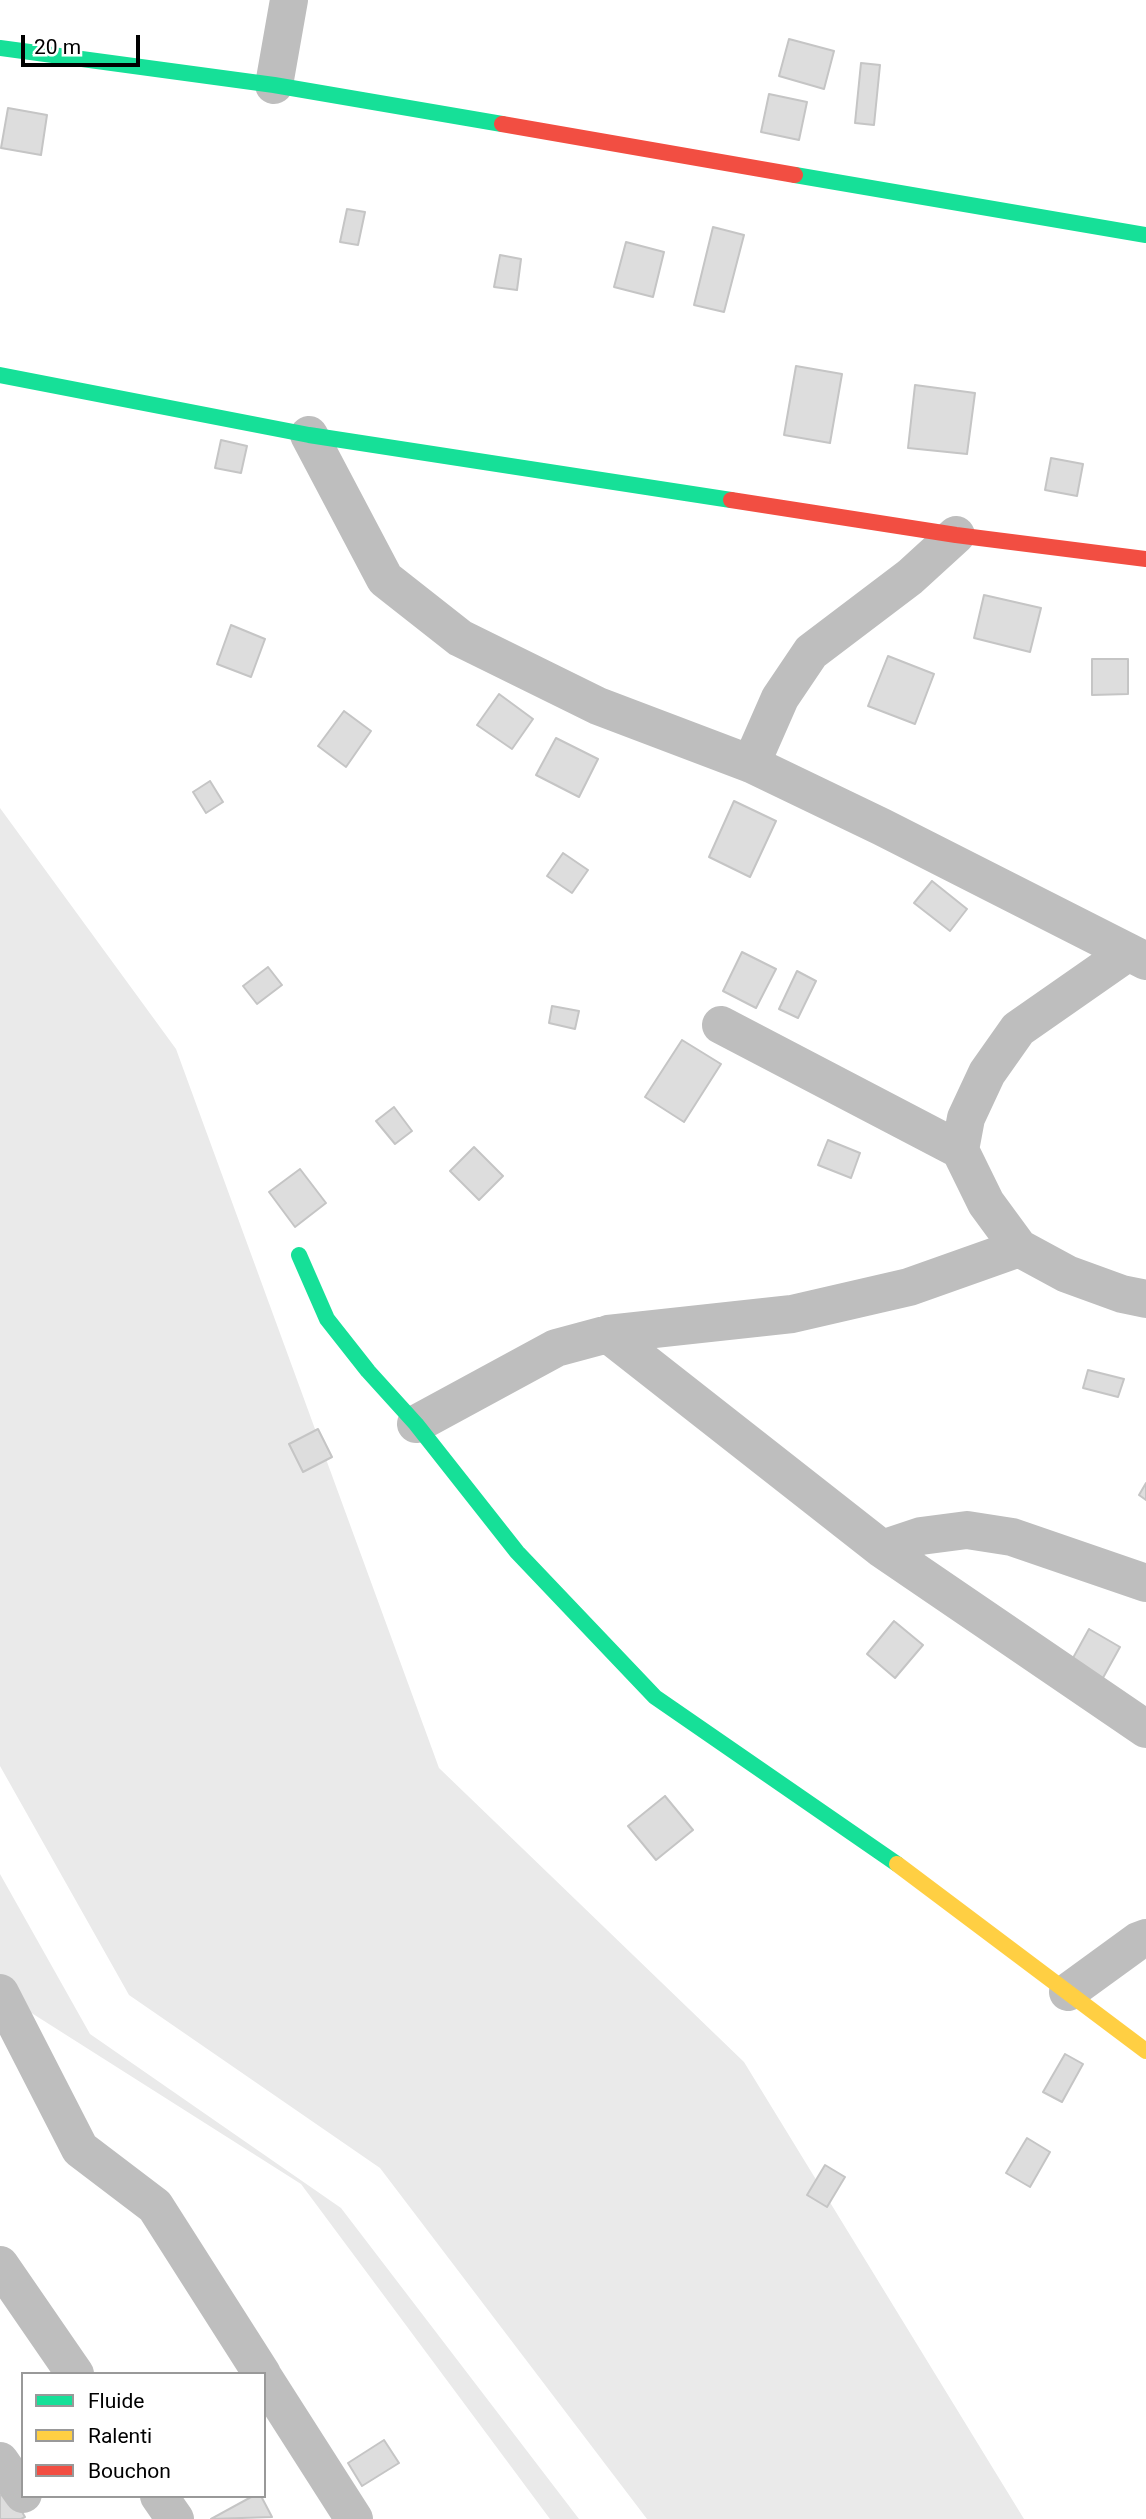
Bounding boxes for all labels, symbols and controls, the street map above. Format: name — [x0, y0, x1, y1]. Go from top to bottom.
scale bar — [24, 21, 144, 65]
text: 20 m — [34, 35, 81, 59]
legend — [21, 2372, 266, 2498]
text: Fluide — [88, 2389, 144, 2413]
text: Ralenti — [88, 2424, 152, 2448]
text: Bouchon — [88, 2459, 171, 2483]

